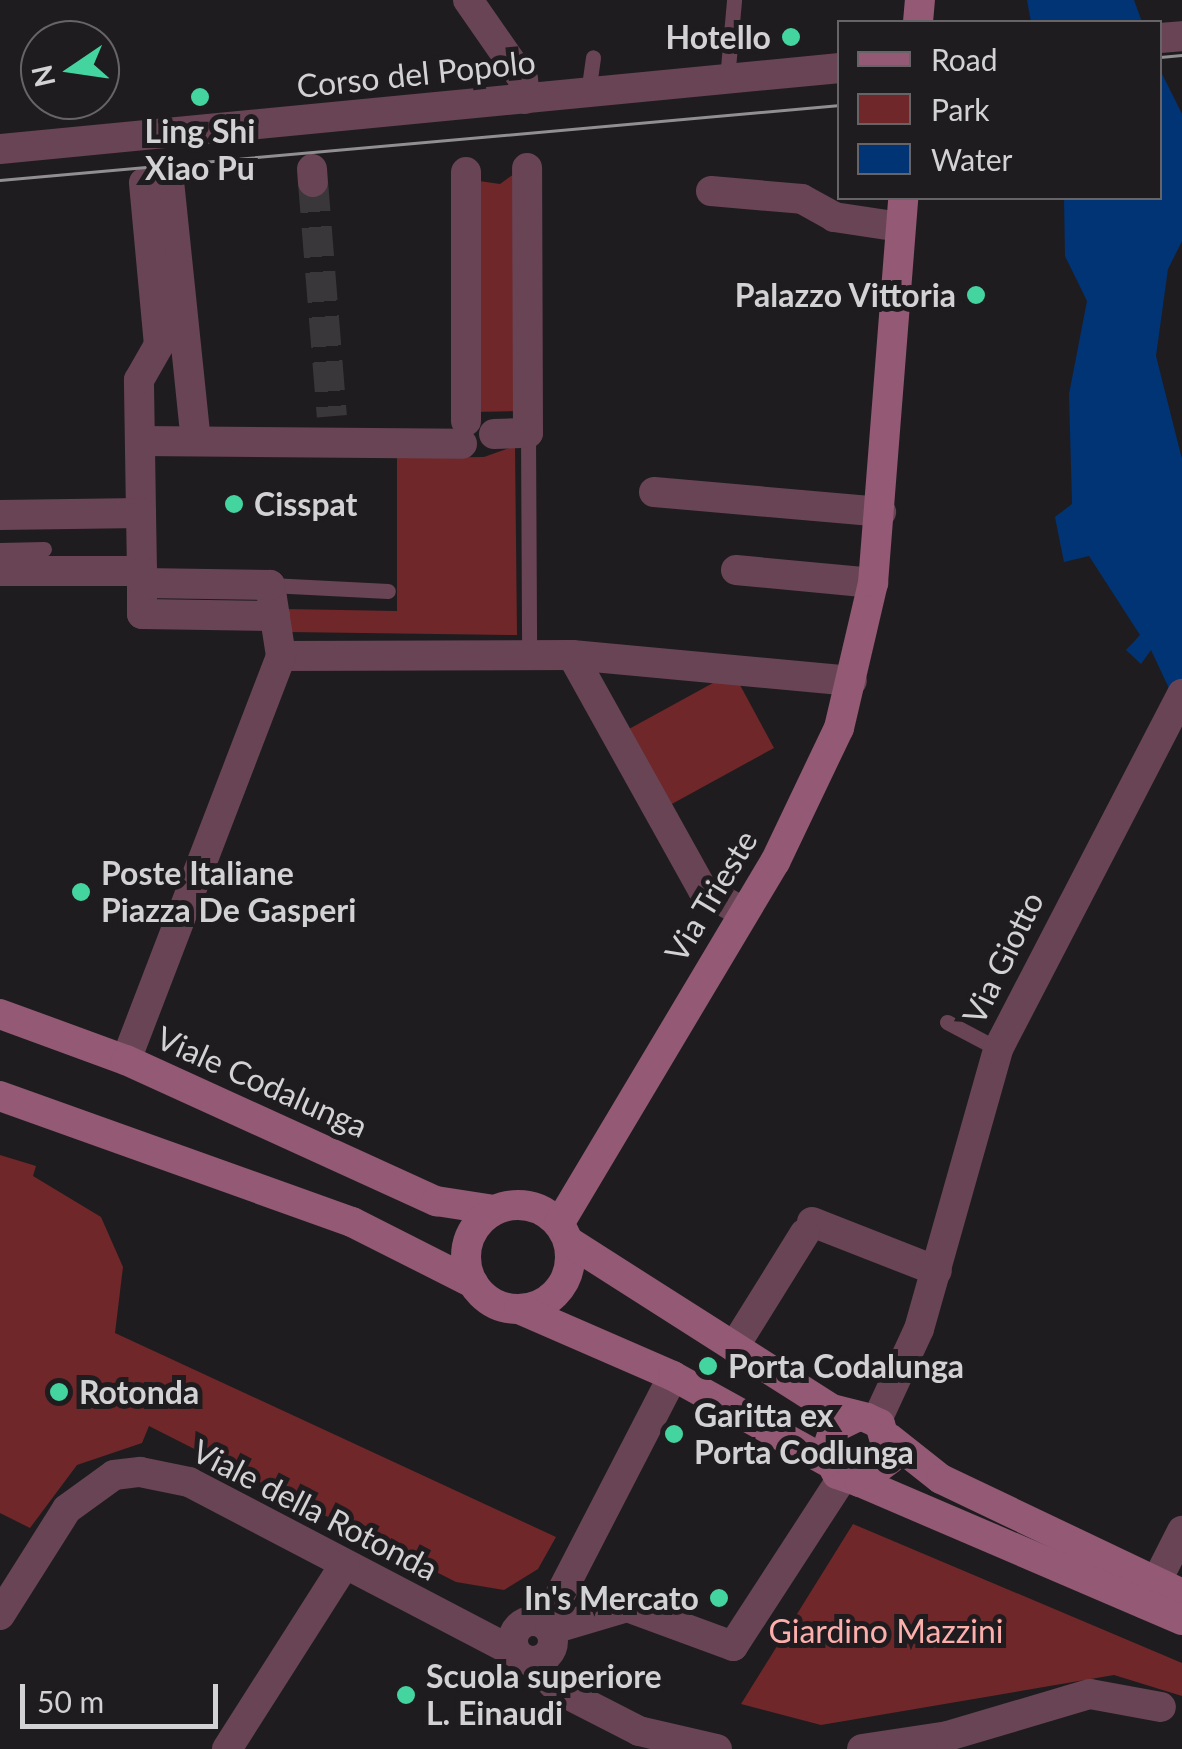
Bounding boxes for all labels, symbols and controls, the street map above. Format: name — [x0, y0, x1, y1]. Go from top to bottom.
place label: Hotello — [666, 18, 771, 56]
north arrow — [20, 20, 120, 120]
legend — [837, 20, 1162, 200]
marker: Hotello — [780, 26, 802, 48]
text: Road — [931, 41, 998, 77]
street label: Corso del Popolo — [295, 42, 537, 106]
text: N — [24, 62, 62, 91]
marker: Ling Shi Xiao Pu — [189, 86, 211, 108]
text: Park — [931, 91, 990, 127]
place label: Ling Shi Xiao Pu — [145, 113, 255, 188]
text: Water — [931, 141, 1013, 177]
place label: Palazzo Vittoria — [734, 276, 956, 314]
marker: Palazzo Vittoria — [965, 284, 987, 306]
place label: Cisspat — [254, 485, 358, 523]
marker: Cisspat — [223, 493, 245, 515]
street label: Via Trieste — [657, 823, 765, 969]
place label: Poste Italiane Piazza De Gasperi — [101, 855, 356, 930]
marker: Poste Italiane Piazza De Gasperi — [70, 881, 92, 903]
street label: Via Giotto — [955, 886, 1051, 1030]
street label: Viale Codalunga — [151, 1018, 373, 1146]
place label: Porta Codalunga — [728, 1347, 964, 1385]
marker: Porta Codalunga — [697, 1355, 719, 1377]
place label: Rotonda — [79, 1373, 199, 1411]
marker: Rotonda — [48, 1381, 70, 1403]
place label: Garitta ex Porta Codlunga — [694, 1397, 914, 1472]
marker: Garitta ex Porta Codlunga — [663, 1423, 685, 1445]
street label: Viale della Rotonda — [186, 1432, 444, 1588]
place label: In's Mercato — [524, 1579, 699, 1617]
marker: In's Mercato — [708, 1587, 730, 1609]
park label: Giardino Mazzini — [769, 1612, 1003, 1650]
place label: Scuola superiore L. Einaudi — [426, 1658, 662, 1733]
scale bar — [25, 1664, 222, 1726]
text: 50 m — [37, 1683, 104, 1719]
marker: Scuola superiore L. Einaudi — [395, 1684, 417, 1706]

